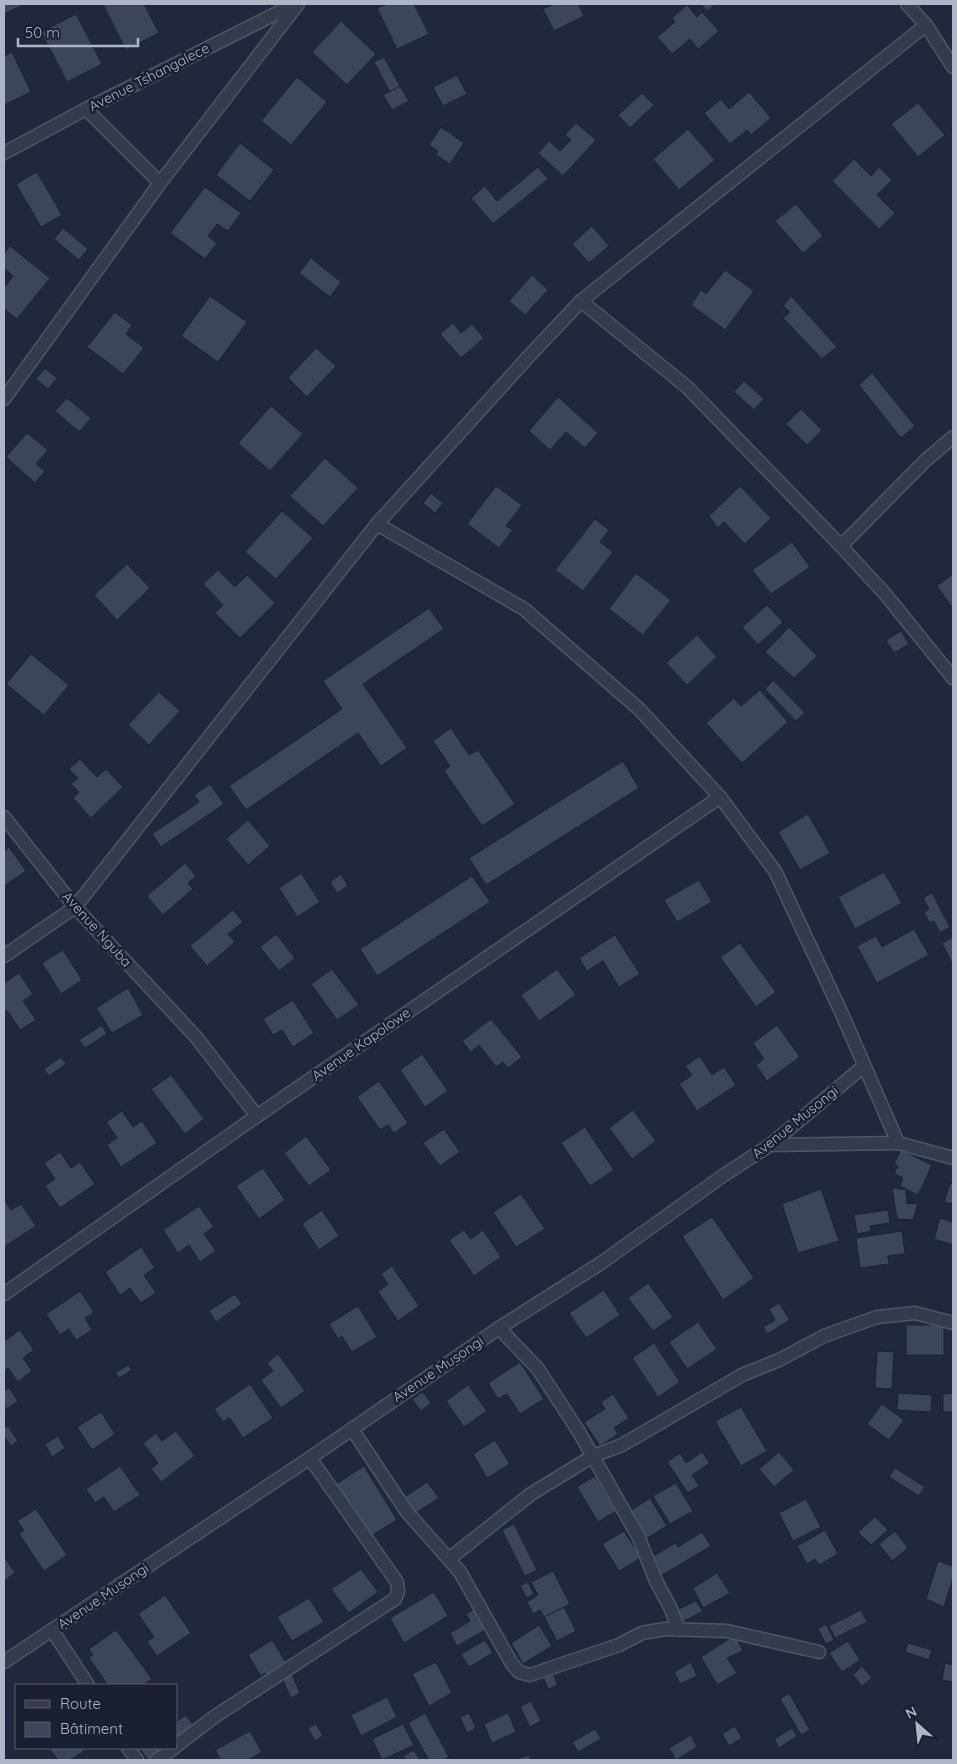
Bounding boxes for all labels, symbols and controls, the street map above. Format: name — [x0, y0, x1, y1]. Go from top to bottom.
scale bar — [18, 15, 138, 47]
text: 50 m — [25, 23, 60, 42]
street label: Avenue Tshangalece — [86, 39, 212, 115]
street label: Avenue Nguba — [58, 888, 136, 970]
street label: Avenue Kapolowe — [308, 1003, 414, 1085]
street label: Avenue Musongi — [748, 1082, 842, 1162]
street label: Avenue Musongi — [389, 1332, 487, 1406]
street label: Avenue Musongi — [54, 1559, 152, 1633]
legend — [15, 1684, 178, 1749]
text: Route — [60, 1694, 101, 1713]
north arrow — [892, 1699, 942, 1749]
text: N — [902, 1702, 920, 1723]
text: Bâtiment — [60, 1719, 123, 1738]

